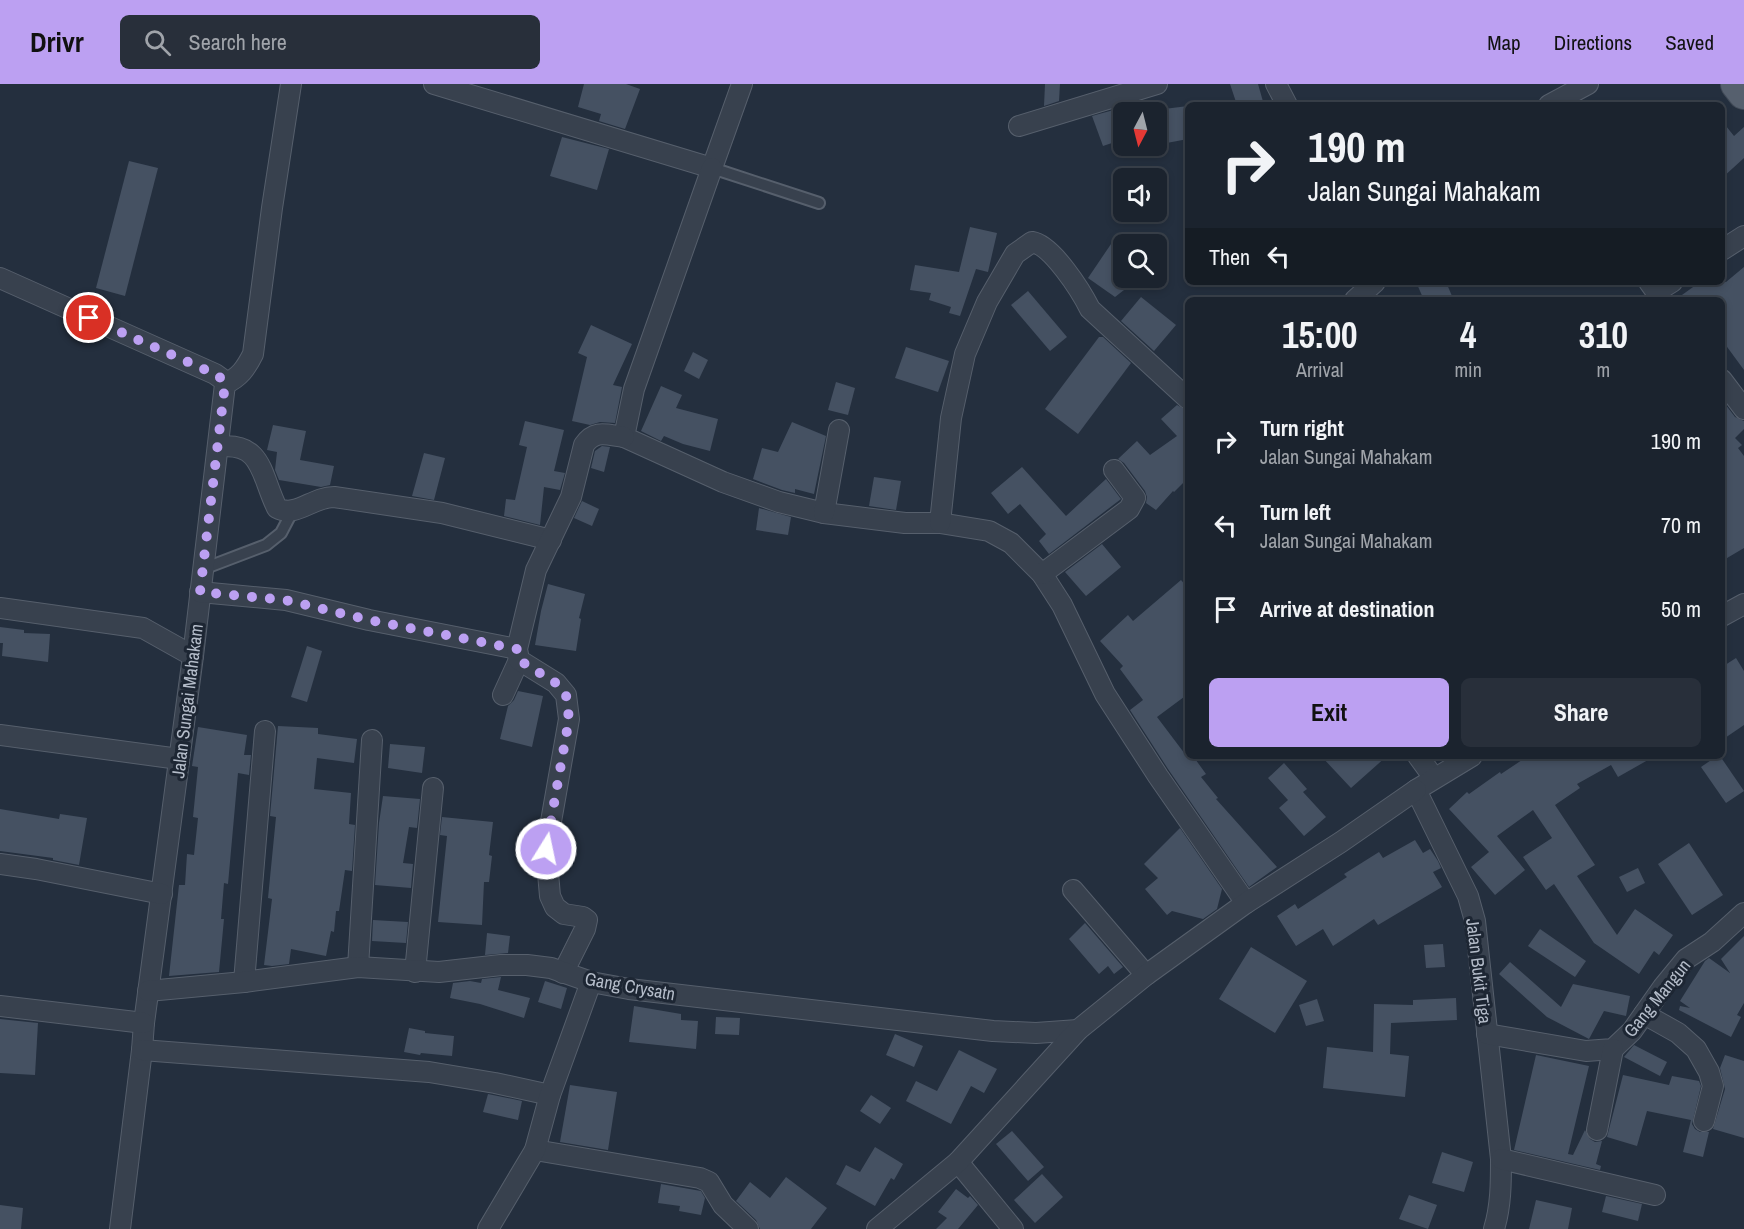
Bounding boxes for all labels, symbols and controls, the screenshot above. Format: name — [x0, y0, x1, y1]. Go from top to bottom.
search box — [120, 15, 540, 69]
text: Drivr — [30, 23, 84, 61]
icon: search — [141, 26, 174, 59]
text: Search here — [189, 27, 287, 57]
text: Map — [1487, 28, 1521, 57]
text: Directions — [1554, 28, 1632, 57]
text: Saved — [1665, 28, 1714, 57]
north arrow — [1113, 102, 1167, 156]
map controls — [1113, 102, 1167, 288]
text: 190 m — [1308, 119, 1406, 175]
icon: right — [1209, 126, 1287, 204]
button: sound — [1113, 168, 1167, 222]
text: Jalan Sungai Mahakam — [1308, 173, 1541, 209]
button: search — [1113, 234, 1167, 288]
icon: left — [1262, 240, 1295, 273]
text: Then — [1209, 242, 1250, 272]
pin — [63, 292, 114, 343]
icon: arrive — [72, 301, 105, 334]
text: 15:00 — [1282, 311, 1357, 359]
text: 4 — [1460, 311, 1476, 359]
text: 310 — [1579, 311, 1628, 359]
text: Arrival — [1296, 356, 1343, 383]
text: min — [1454, 356, 1482, 383]
text: m — [1597, 356, 1610, 383]
text: Turn right — [1260, 413, 1344, 443]
icon: right — [1209, 425, 1242, 458]
text: 190 m — [1651, 426, 1701, 456]
text: Jalan Sungai Mahakam — [1260, 443, 1432, 470]
text: Turn left — [1260, 497, 1331, 527]
icon: left — [1209, 509, 1242, 542]
text: 70 m — [1661, 510, 1701, 540]
text: Jalan Sungai Mahakam — [1260, 527, 1432, 554]
icon: arrive — [1209, 593, 1242, 626]
text: Arrive at destination — [1260, 594, 1434, 624]
text: 50 m — [1661, 594, 1701, 624]
street label: Jalan Sungai Mahakam — [165, 623, 209, 779]
button: Exit — [1209, 678, 1449, 747]
button: Share — [1461, 678, 1701, 747]
position arrow — [514, 817, 578, 881]
street label: Jalan Bukit Tiga — [1460, 917, 1498, 1025]
street label: Gang Mangun — [1618, 954, 1696, 1042]
street label: Gang Crysatn — [583, 966, 677, 1006]

